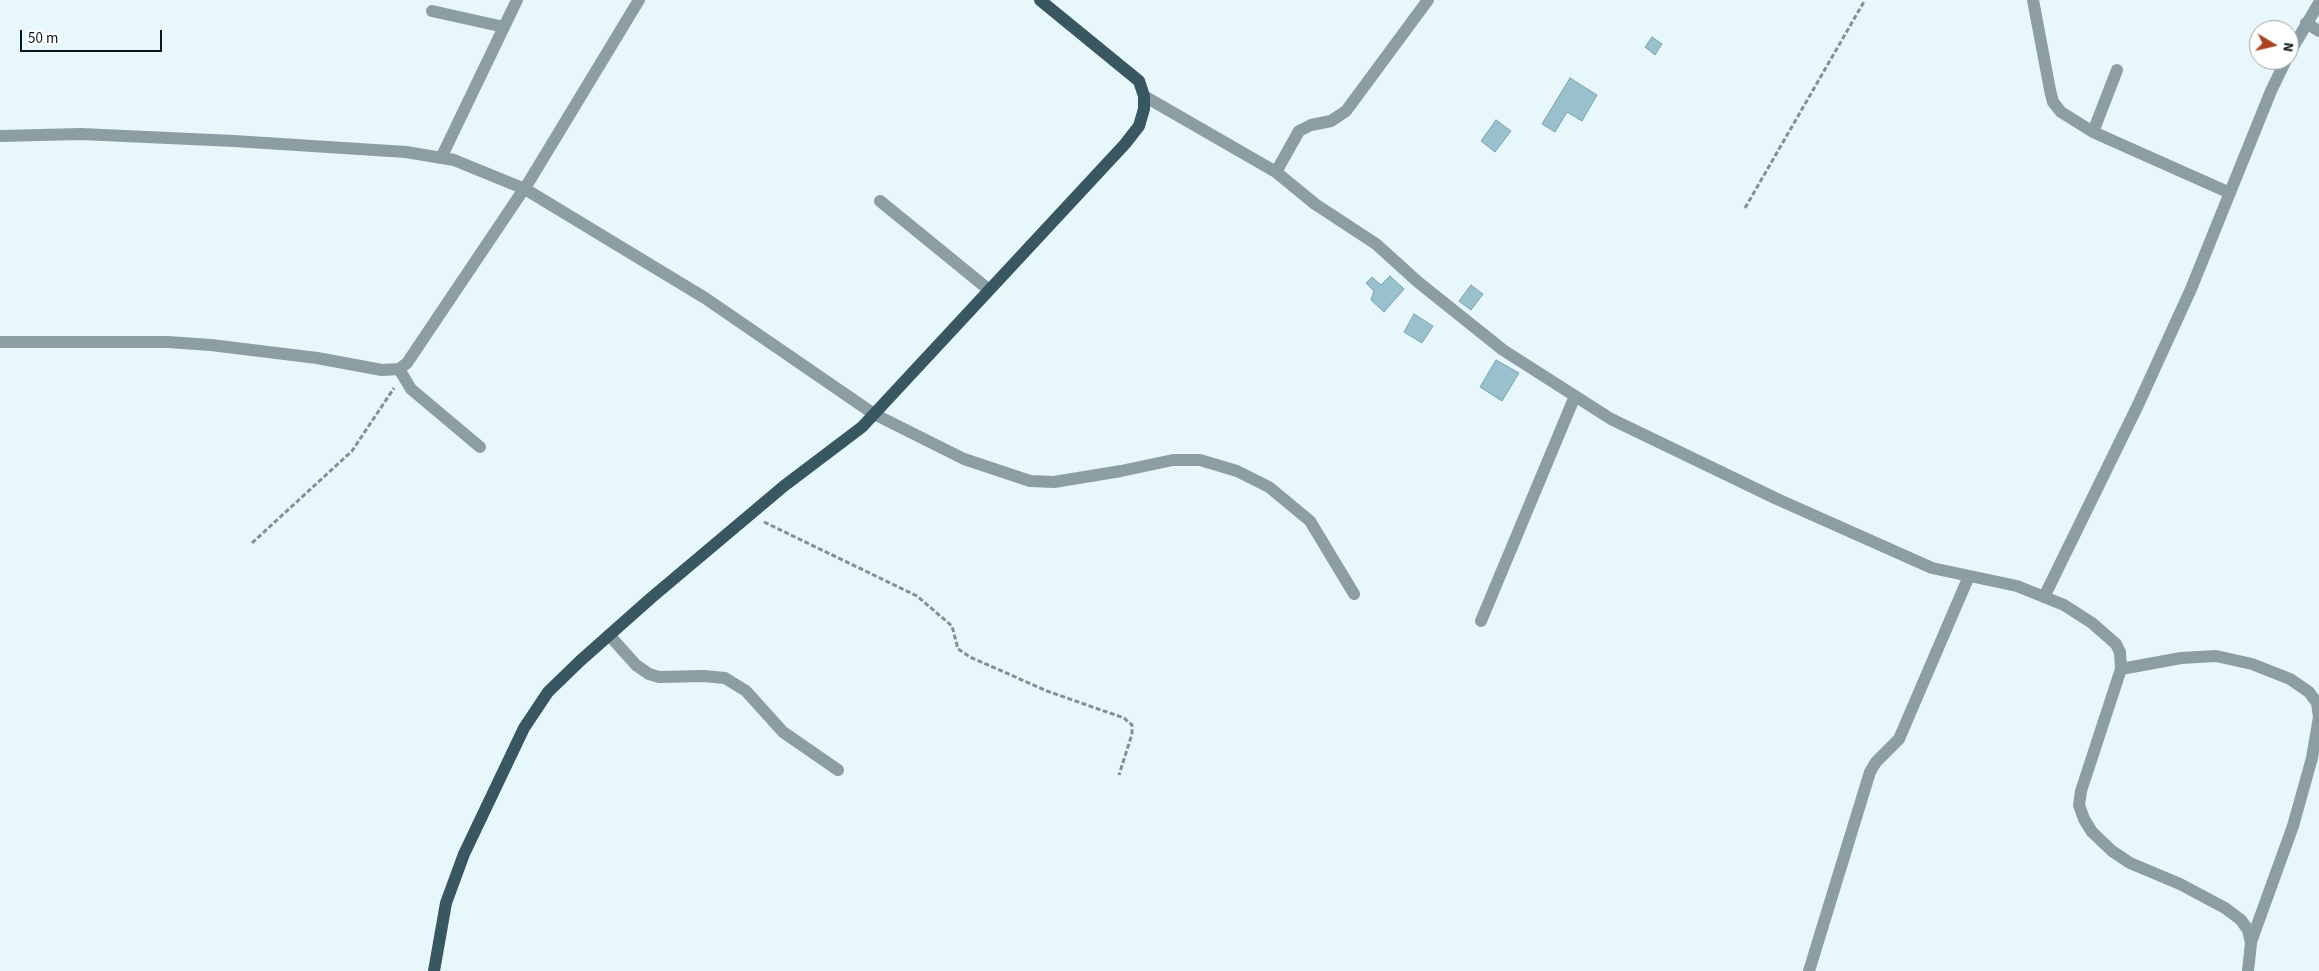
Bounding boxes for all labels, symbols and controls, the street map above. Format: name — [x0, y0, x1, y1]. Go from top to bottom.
scale bar — [22, 20, 165, 52]
north arrow — [2249, 20, 2299, 70]
text: 50 m — [28, 28, 58, 49]
text: N — [2277, 41, 2298, 53]

